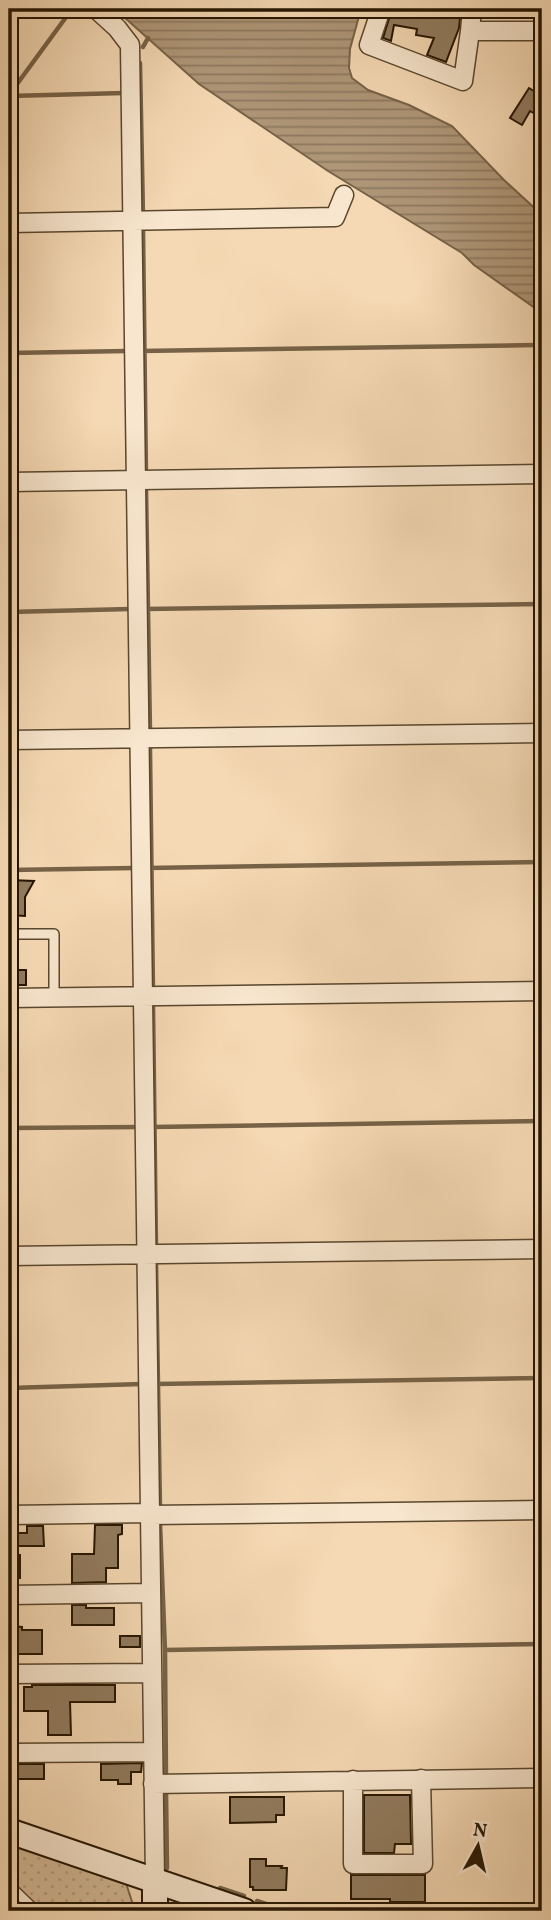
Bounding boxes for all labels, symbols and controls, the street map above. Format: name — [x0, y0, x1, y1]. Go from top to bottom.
north arrow — [442, 1812, 512, 1882]
text: N — [471, 1817, 489, 1845]

